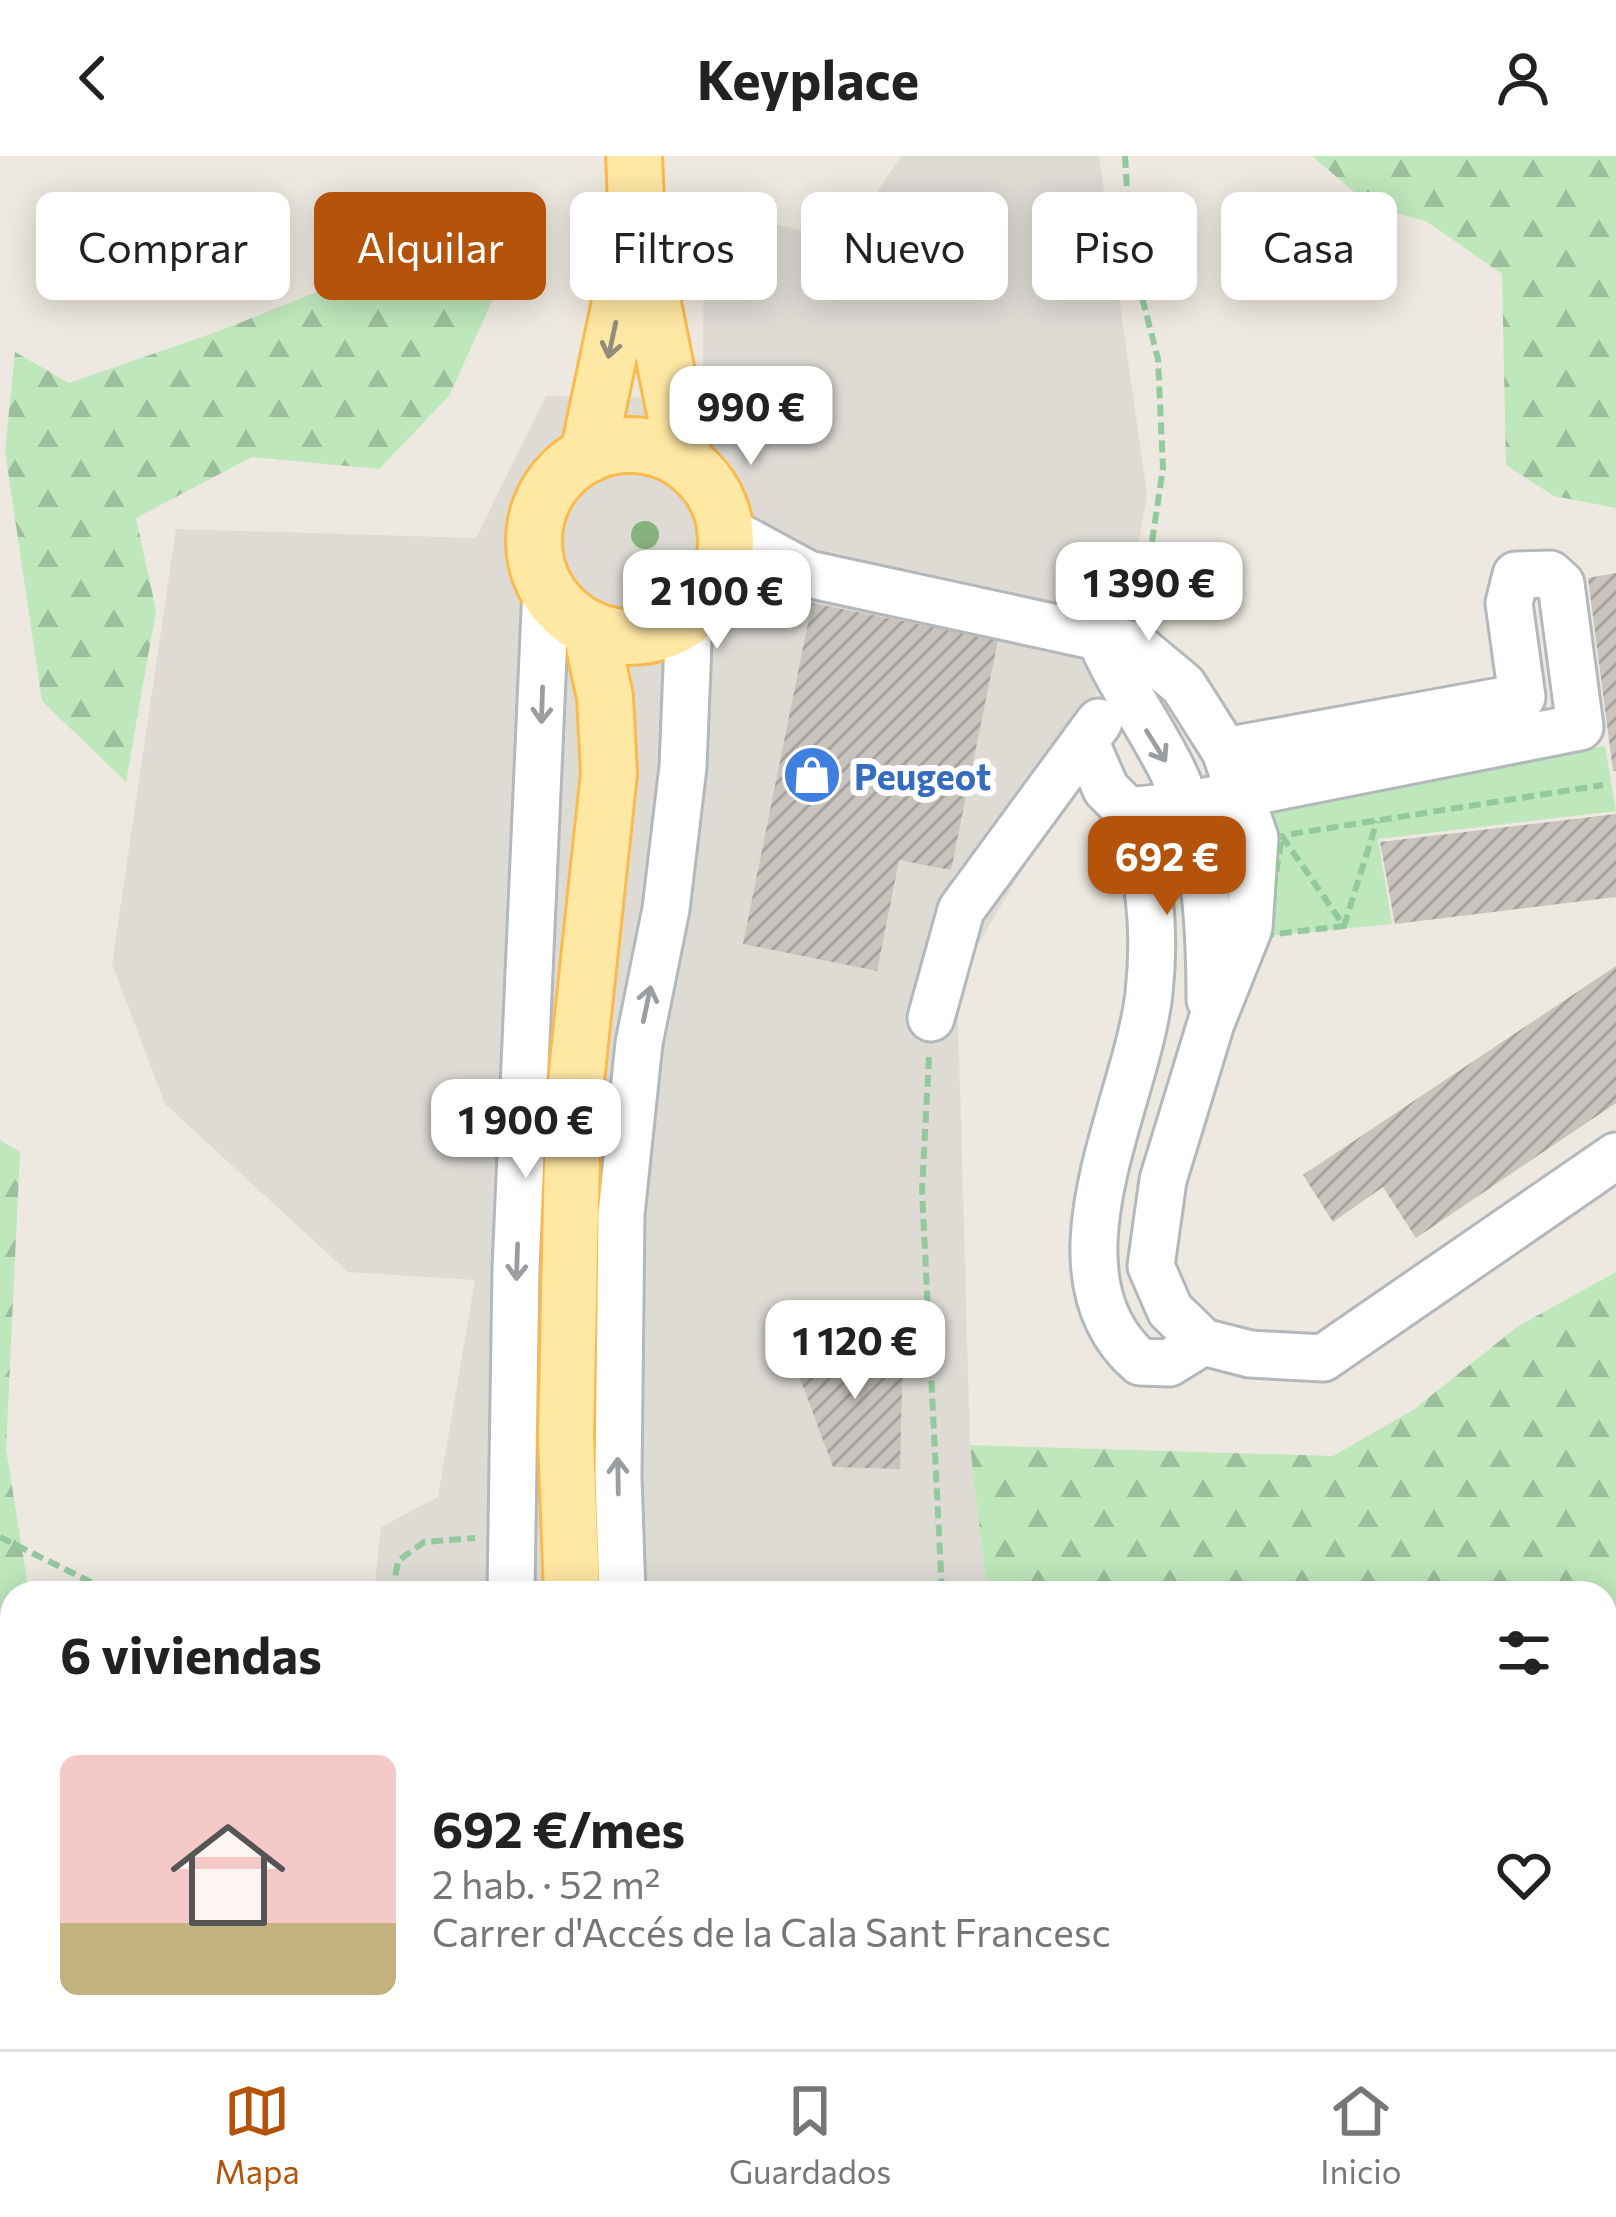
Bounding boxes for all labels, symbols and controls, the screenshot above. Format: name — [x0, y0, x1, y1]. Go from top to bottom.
icon: back — [60, 45, 126, 111]
text: Keyplace — [697, 45, 919, 111]
icon: person — [1490, 45, 1556, 111]
chip: Comprar — [36, 192, 290, 300]
chip: Alquilar — [314, 192, 546, 300]
chip: Filtros — [570, 192, 777, 300]
chip: Nuevo — [801, 192, 1008, 300]
chip: Piso — [1032, 192, 1197, 300]
chip: Casa — [1221, 192, 1397, 300]
one-way arrow — [600, 320, 623, 358]
pin: 990 € — [667, 366, 835, 468]
text: 990 € — [697, 381, 805, 429]
pin: 1 390 € — [1038, 542, 1260, 644]
pin: 2 100 € — [606, 550, 828, 652]
text: 1 390 € — [1083, 557, 1215, 605]
text: 2 100 € — [650, 565, 784, 613]
one-way arrow — [531, 685, 554, 724]
one-way arrow — [1144, 728, 1169, 762]
shop icon: Peugeot — [781, 744, 843, 806]
place label: Peugeot — [854, 753, 991, 797]
pin: 692 € — [1083, 816, 1251, 918]
text: 692 € — [1115, 831, 1219, 879]
one-way arrow — [637, 985, 659, 1024]
pin: 1 900 € — [415, 1079, 637, 1181]
text: 1 900 € — [458, 1094, 594, 1142]
one-way arrow — [505, 1242, 528, 1281]
pin: 1 120 € — [744, 1300, 966, 1402]
text: 1 120 € — [792, 1315, 918, 1363]
one-way arrow — [607, 1457, 630, 1496]
icon: filters — [1491, 1620, 1557, 1686]
text: 6 viviendas — [60, 1622, 322, 1685]
text: 692 €/mes — [432, 1796, 685, 1859]
icon: home — [156, 1803, 300, 1947]
icon: heart — [1491, 1842, 1557, 1908]
text: 2 hab. · 52 m² — [432, 1859, 661, 1907]
text: Carrer d'Accés de la Cala Sant Francesc — [432, 1907, 1111, 1955]
tab: Mapa — [215, 2078, 300, 2191]
tab: Guardados — [729, 2078, 891, 2191]
tab: Inicio — [1320, 2078, 1401, 2191]

